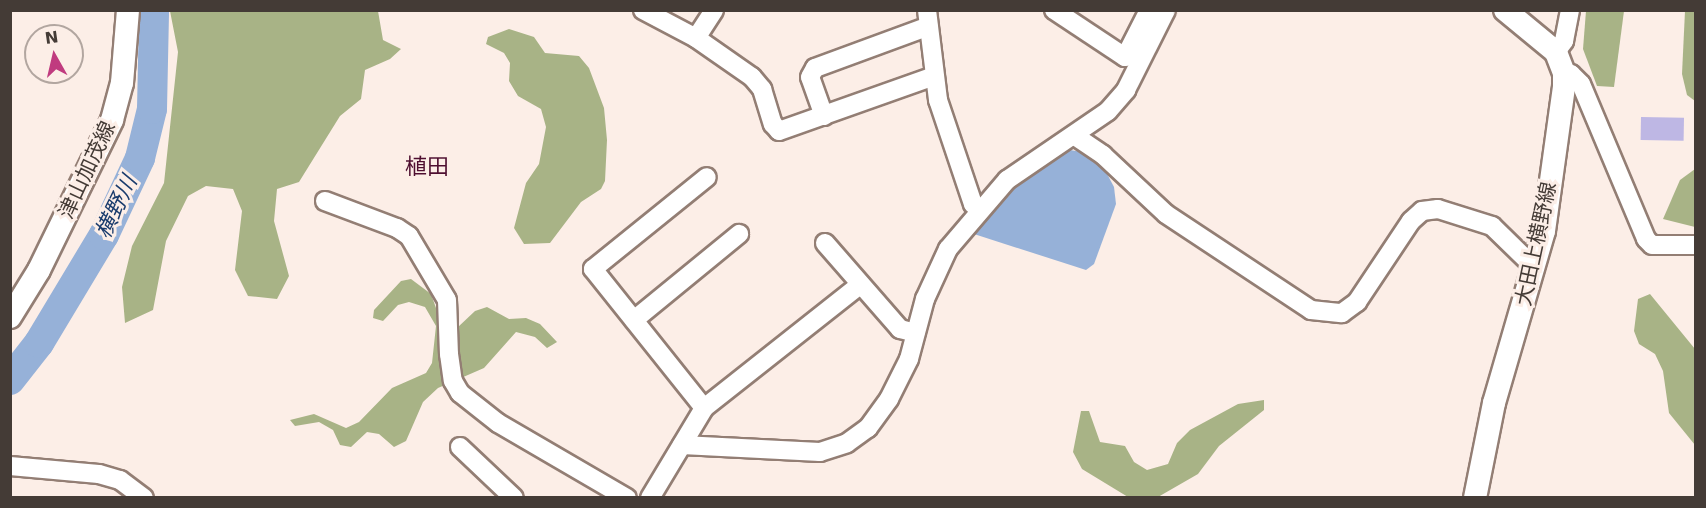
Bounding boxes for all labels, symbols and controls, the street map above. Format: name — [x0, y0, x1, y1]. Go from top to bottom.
north arrow — [24, 24, 84, 84]
text: N — [44, 27, 60, 48]
street label: 津山加茂線 — [53, 117, 121, 223]
district label: 植田 — [405, 154, 449, 180]
water label: 横野川 — [90, 172, 142, 242]
street label: 大田上横野線 — [1511, 180, 1561, 308]

